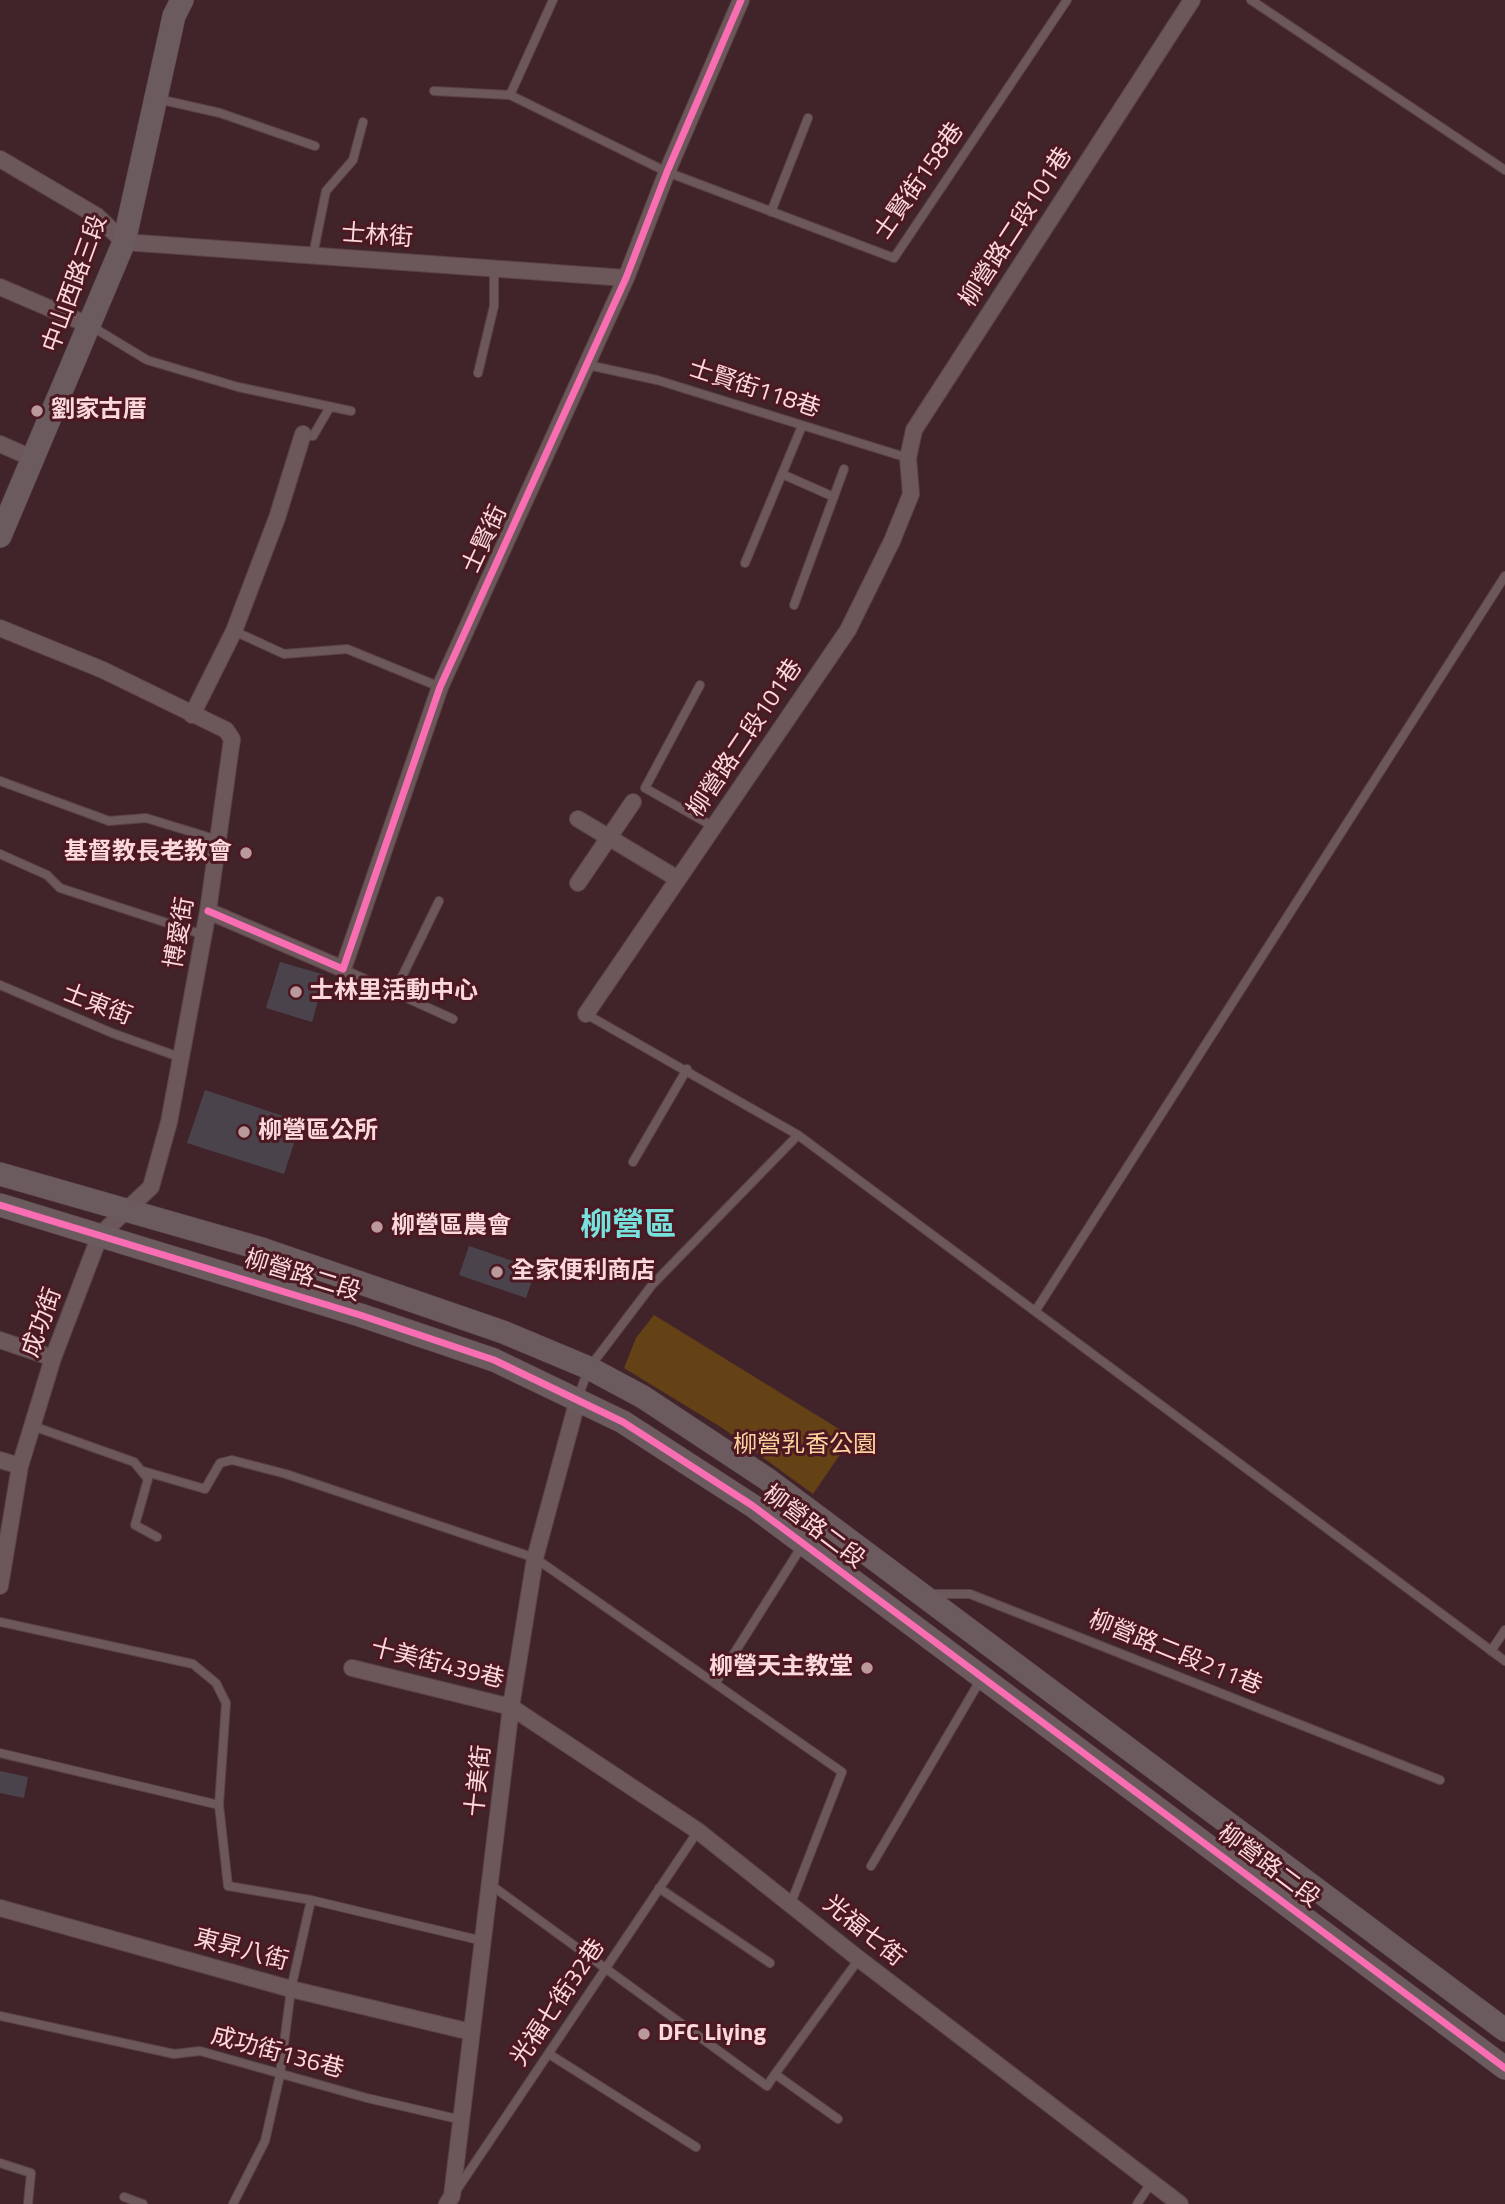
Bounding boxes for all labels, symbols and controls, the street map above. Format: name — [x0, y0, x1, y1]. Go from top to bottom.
street label: 士賢街158巷 — [869, 118, 971, 246]
street label: 柳營路二段101巷 — [955, 143, 1079, 313]
street label: 中山西路三段 — [38, 211, 114, 357]
street label: 士林街 — [340, 220, 414, 254]
street label: 士賢街118巷 — [685, 355, 823, 425]
place label: 劉家古厝 — [51, 397, 147, 425]
marker: 劉家古厝 — [29, 403, 45, 419]
street label: 士賢街 — [458, 501, 514, 579]
street label: 柳營路二段101巷 — [683, 655, 809, 823]
place label: 基督教長老教會 — [64, 839, 232, 867]
marker: 基督教長老教會 — [238, 845, 254, 861]
street label: 博愛街 — [161, 895, 201, 971]
place label: 士林里活動中心 — [310, 978, 478, 1006]
street label: 士東街 — [58, 980, 136, 1032]
marker: 士林里活動中心 — [288, 984, 304, 1000]
place label: 柳營區公所 — [258, 1118, 378, 1146]
marker: 柳營區公所 — [236, 1124, 252, 1140]
district label: 柳營區 — [580, 1208, 676, 1246]
place label: 柳營區農會 — [391, 1213, 511, 1241]
marker: 柳營區農會 — [369, 1219, 385, 1235]
street label: 柳營路二段 — [240, 1246, 364, 1308]
place label: 全家便利商店 — [511, 1258, 655, 1286]
marker: 全家便利商店 — [489, 1264, 505, 1280]
street label: 成功街 — [17, 1284, 69, 1362]
park label: 柳營乳香公園 — [733, 1432, 877, 1460]
street label: 柳營路二段 — [756, 1480, 870, 1576]
street label: 柳營路二段211巷 — [1084, 1606, 1266, 1702]
street label: 十美街439巷 — [367, 1635, 507, 1695]
place label: 柳營天主教堂 — [709, 1654, 853, 1682]
marker: 柳營天主教堂 — [859, 1660, 875, 1676]
street label: 十美街 — [462, 1744, 498, 1818]
street label: 柳營路二段 — [1211, 1819, 1325, 1915]
street label: 光福七街 — [817, 1891, 909, 1973]
street label: 東昇八街 — [191, 1925, 291, 1977]
street label: 光福七街32巷 — [506, 1934, 612, 2072]
place label: DFC Liying — [658, 2020, 766, 2048]
street label: 成功街136巷 — [207, 2022, 347, 2086]
marker: DFC Liying — [636, 2026, 652, 2042]

